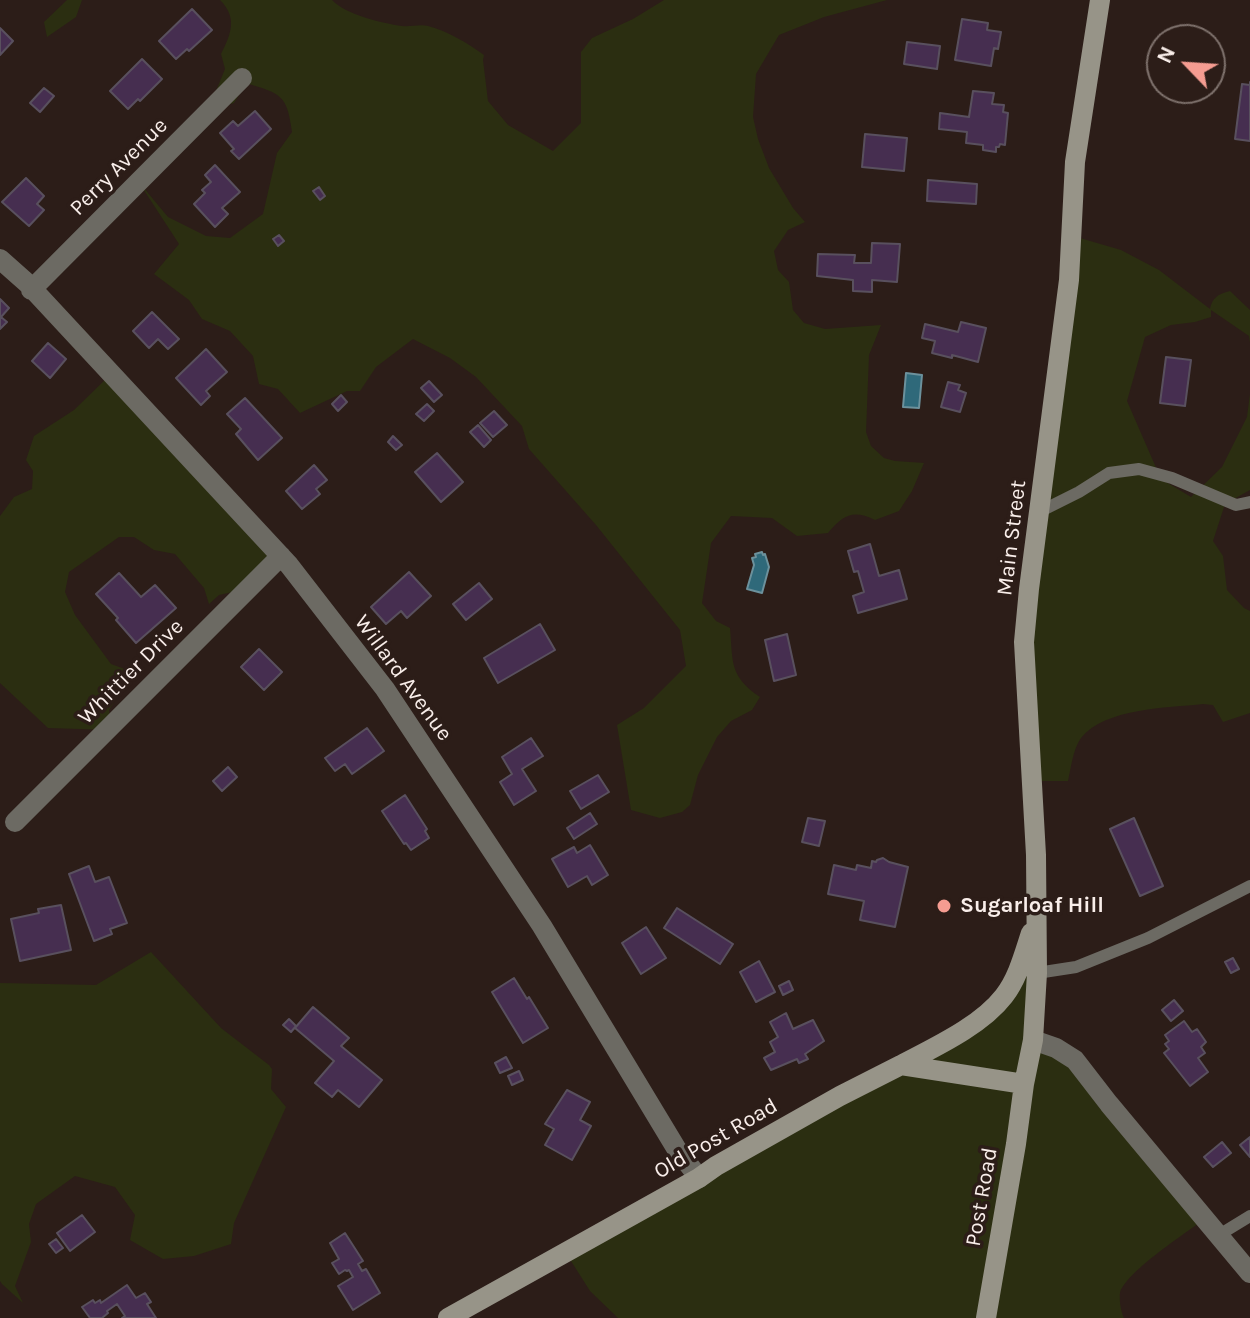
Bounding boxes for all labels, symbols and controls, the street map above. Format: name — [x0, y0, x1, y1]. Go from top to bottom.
north arrow — [1146, 24, 1226, 104]
text: N — [1151, 42, 1181, 67]
street label: Perry Avenue — [65, 113, 173, 221]
street label: Main Street — [992, 479, 1032, 597]
street label: Willard Avenue — [348, 610, 458, 746]
street label: Whittier Drive — [73, 614, 189, 730]
place label: Sugarloaf Hill — [960, 893, 1104, 919]
marker: Sugarloaf Hill — [935, 897, 953, 915]
street label: Old Post Road — [649, 1093, 783, 1185]
street label: Post Road — [960, 1146, 1004, 1248]

